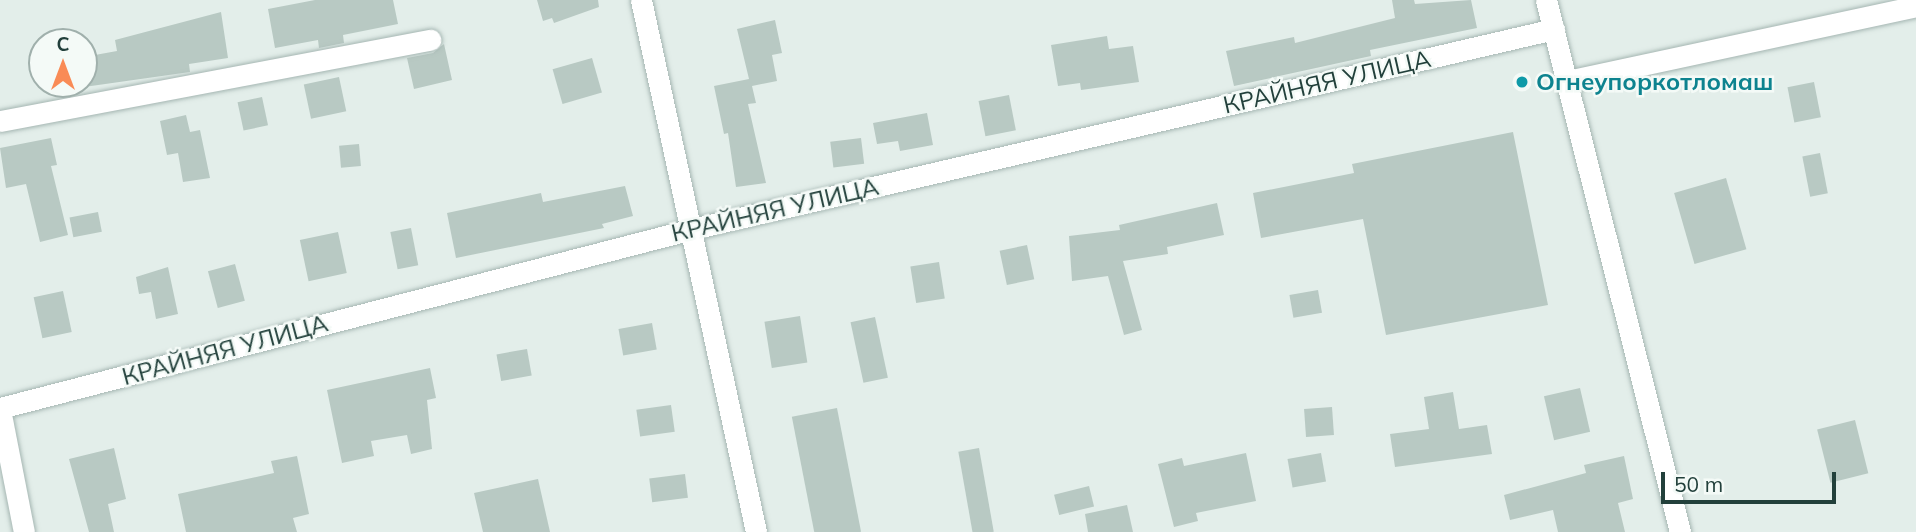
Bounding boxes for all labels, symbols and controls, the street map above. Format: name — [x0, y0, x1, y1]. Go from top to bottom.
north arrow — [28, 28, 98, 98]
text: С — [56, 32, 70, 56]
street label: КРАЙНЯЯ УЛИЦА — [1221, 44, 1433, 120]
place label: Огнеупоркотломаш — [1536, 68, 1773, 96]
marker: Огнеупоркотломаш — [1514, 74, 1530, 90]
street label: КРАЙНЯЯ УЛИЦА — [669, 172, 881, 248]
street label: КРАЙНЯЯ УЛИЦА — [119, 309, 331, 391]
scale bar — [1664, 458, 1839, 502]
text: 50 m — [1674, 471, 1723, 497]

